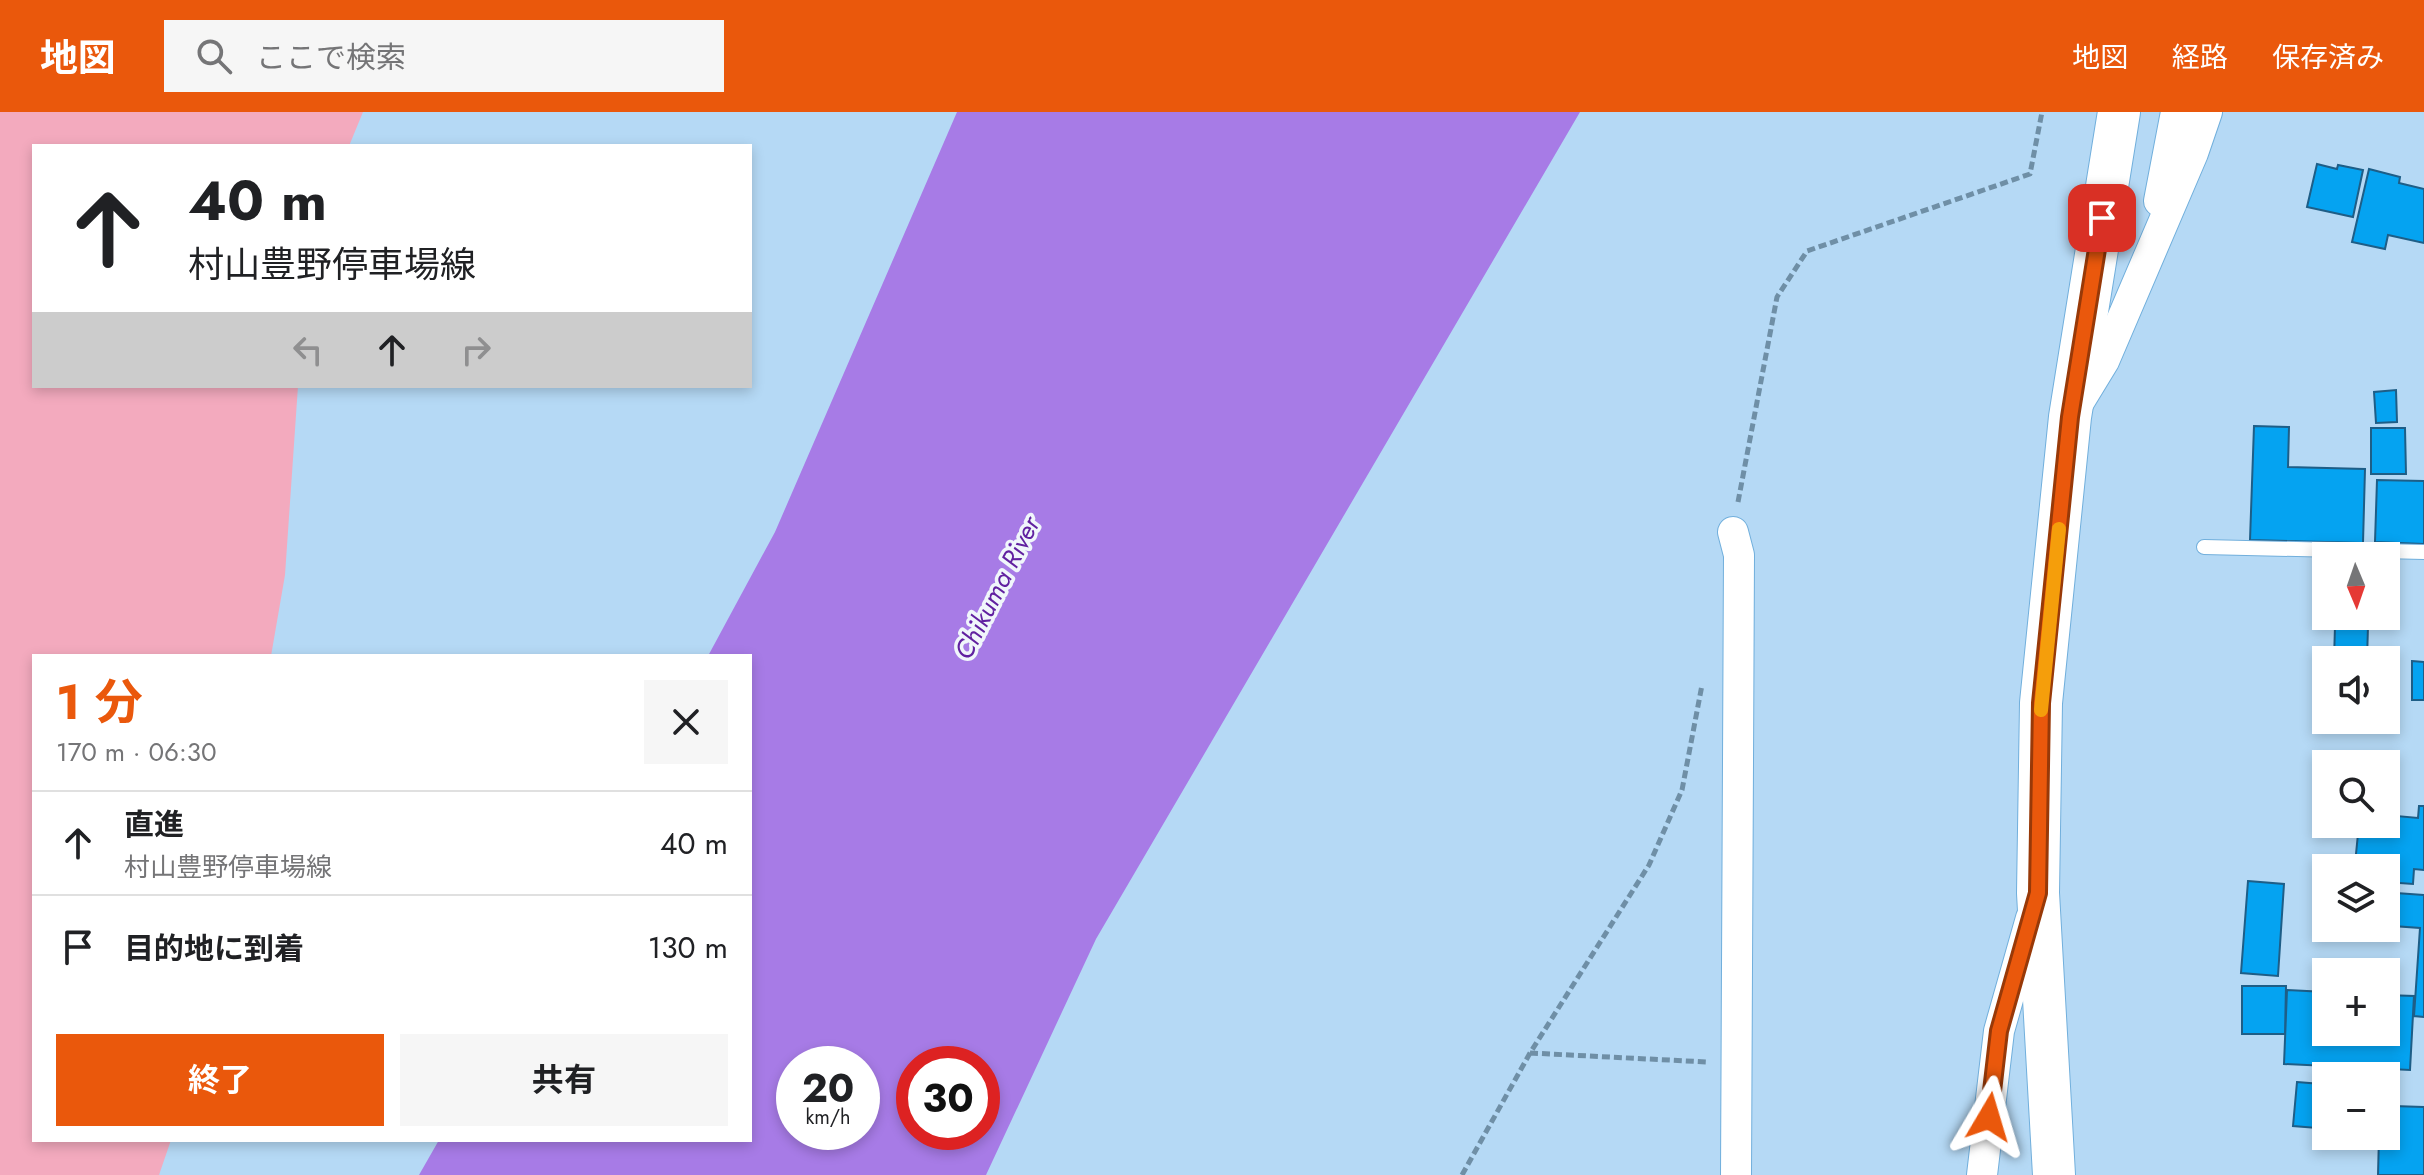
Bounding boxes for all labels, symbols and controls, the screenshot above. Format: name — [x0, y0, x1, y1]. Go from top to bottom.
search box — [164, 20, 724, 92]
text: 地図 — [40, 30, 116, 85]
icon: search — [192, 34, 236, 78]
text: ここで検索 — [256, 36, 406, 79]
text: 地図 — [2072, 37, 2128, 78]
text: 経路 — [2172, 37, 2228, 78]
text: 保存済み — [2272, 37, 2384, 78]
text: 40 m — [188, 160, 327, 241]
icon: ahead — [56, 176, 160, 280]
pin — [2068, 184, 2136, 252]
icon: arrive — [2080, 196, 2124, 240]
text: 村山豊野停車場線 — [188, 238, 476, 290]
icon: left — [286, 328, 330, 372]
icon: ahead — [370, 328, 414, 372]
icon: right — [454, 328, 498, 372]
water label: Chikuma River — [945, 509, 1050, 666]
north arrow — [2312, 542, 2400, 630]
map controls — [2312, 542, 2400, 1150]
button: sound — [2312, 646, 2400, 734]
text: 1 分 — [56, 668, 143, 737]
button: close — [644, 680, 728, 764]
text: 170 m · 06:30 — [56, 733, 217, 771]
button: search — [2312, 750, 2400, 838]
text: 直進 — [124, 803, 184, 846]
icon: ahead — [56, 821, 100, 865]
text: 40 m — [660, 822, 728, 865]
text: 村山豊野停車場線 — [124, 848, 332, 886]
button: layers — [2312, 854, 2400, 942]
icon: arrive — [56, 925, 100, 969]
text: 130 m — [648, 926, 728, 969]
text: 目的地に到着 — [124, 927, 304, 970]
button: + — [2312, 958, 2400, 1046]
button: 終了 — [56, 1034, 384, 1126]
button: 共有 — [400, 1034, 728, 1126]
speed limit sign: 30 — [896, 1046, 1000, 1150]
text: 20 — [802, 1059, 854, 1117]
button: − — [2312, 1062, 2400, 1150]
position arrow — [1947, 1075, 2031, 1159]
text: km/h — [805, 1103, 851, 1132]

